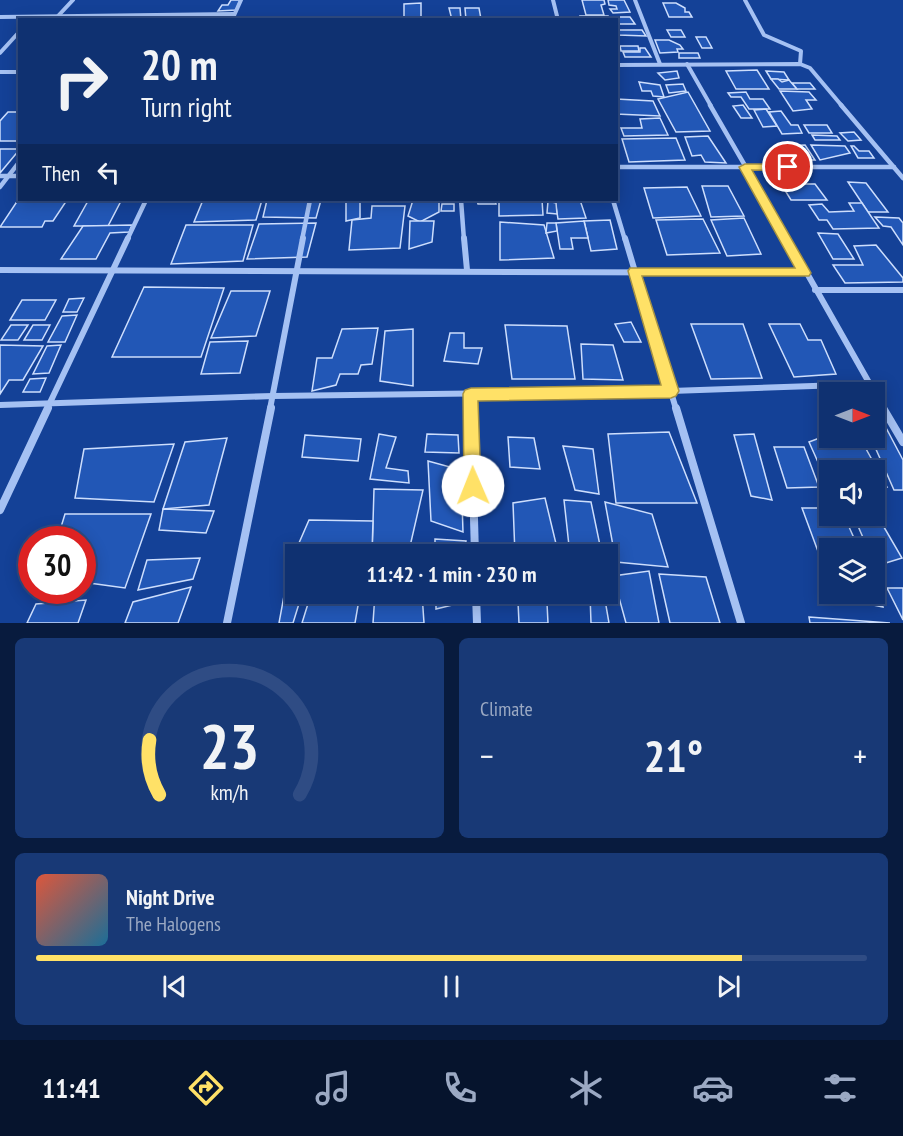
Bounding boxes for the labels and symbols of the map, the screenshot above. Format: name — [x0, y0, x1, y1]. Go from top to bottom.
pin — [762, 141, 813, 192]
north arrow — [819, 382, 885, 448]
position arrow — [441, 454, 505, 518]
speed limit sign: 30 — [18, 526, 96, 604]

